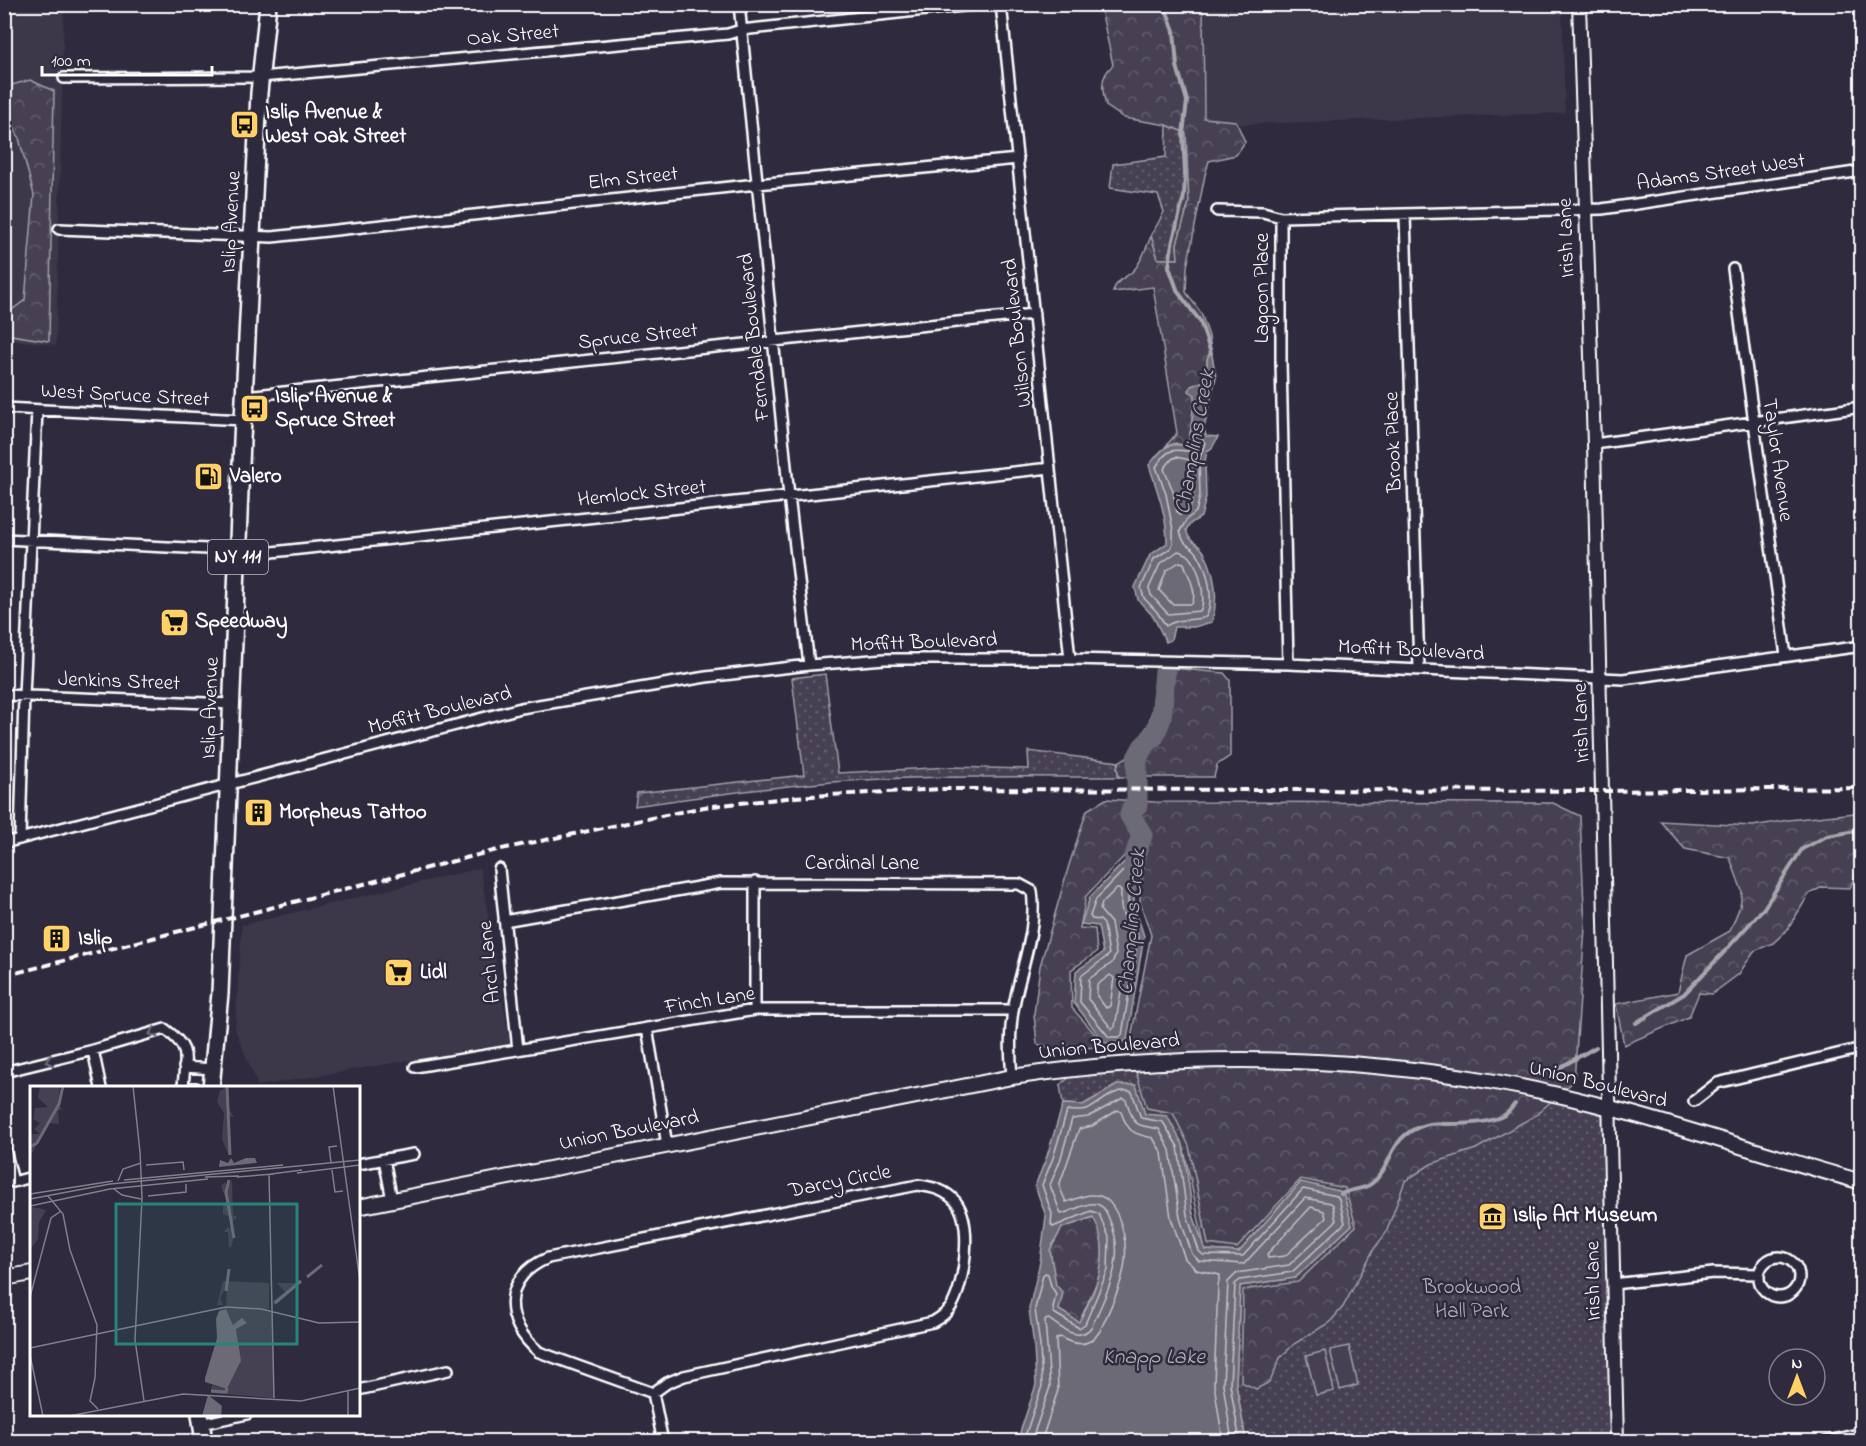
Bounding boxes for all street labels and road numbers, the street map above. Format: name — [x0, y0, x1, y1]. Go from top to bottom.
street label: Oak Street — [466, 17, 560, 55]
street label: Adams Street West — [1635, 146, 1807, 200]
street label: Elm Street — [586, 159, 680, 199]
street label: Islip Avenue — [214, 170, 250, 274]
street label: Irish Lane — [1551, 197, 1583, 279]
street label: Lagoon Place — [1248, 232, 1280, 343]
street label: Ferndale Boulevard — [731, 251, 779, 424]
street label: Wilson Boulevard — [995, 257, 1041, 409]
street label: Spruce Street — [577, 316, 699, 358]
street label: West Spruce Street — [40, 377, 210, 415]
street label: Brook Place — [1377, 391, 1411, 494]
street label: Taylor Avenue — [1752, 396, 1801, 524]
street label: Hemlock Street — [576, 472, 708, 516]
road number: NY 111 — [208, 540, 268, 574]
street label: Moffitt Boulevard — [850, 625, 998, 661]
street label: Moffitt Boulevard — [1337, 632, 1485, 670]
street label: Islip Avenue — [194, 656, 228, 760]
street label: Jenkins Street — [57, 665, 181, 699]
street label: Moffitt Boulevard — [365, 679, 515, 743]
street label: Irish Lane — [1566, 682, 1598, 764]
street label: Cardinal Lane — [805, 849, 920, 879]
street label: Arch Lane — [471, 919, 509, 1005]
street label: Finch Lane — [662, 979, 758, 1023]
street label: Union Boulevard — [1037, 1026, 1181, 1068]
street label: Union Boulevard — [1526, 1053, 1671, 1117]
street label: Union Boulevard — [557, 1103, 702, 1159]
street label: Darcy Circle — [785, 1157, 895, 1209]
street label: Irish Lane — [1578, 1240, 1610, 1321]

